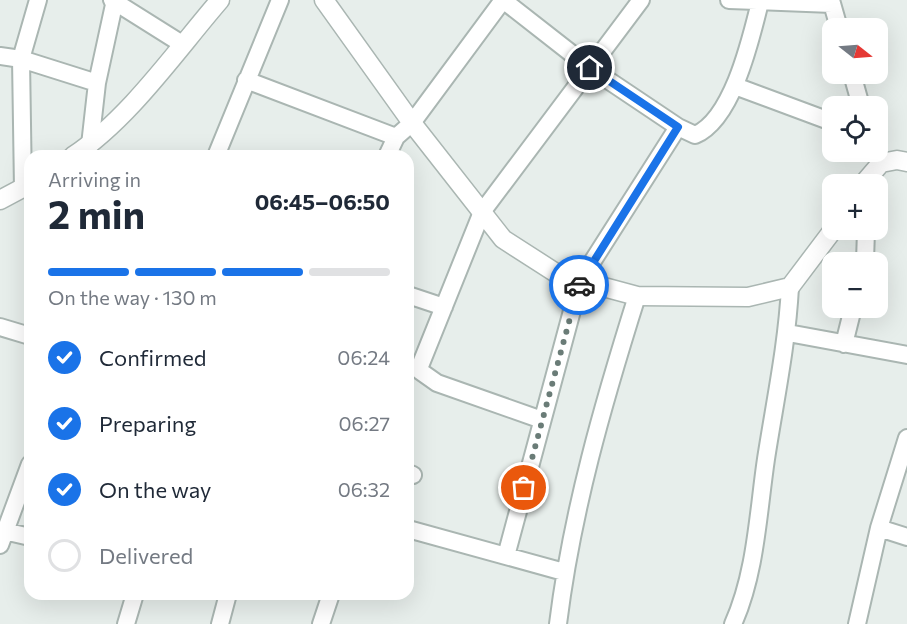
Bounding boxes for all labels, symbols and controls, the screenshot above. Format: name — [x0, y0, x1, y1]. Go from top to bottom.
north arrow — [822, 18, 888, 84]
map controls — [822, 18, 888, 318]
pin — [564, 42, 615, 93]
icon: home — [573, 51, 606, 84]
button: locate — [822, 96, 888, 162]
text: Arriving in — [48, 167, 141, 191]
button: + — [822, 174, 888, 240]
text: 06:45–06:50 — [255, 188, 390, 215]
text: 2 min — [48, 189, 145, 237]
button: − — [822, 252, 888, 318]
courier — [549, 255, 609, 315]
icon: car — [563, 269, 596, 302]
text: On the way · 130 m — [48, 285, 217, 309]
icon: check — [48, 341, 81, 374]
text: Confirmed — [99, 344, 206, 371]
text: 06:24 — [337, 345, 390, 369]
icon: check — [48, 407, 81, 440]
text: Preparing — [99, 410, 196, 437]
text: 06:27 — [338, 411, 390, 435]
pin — [498, 462, 549, 513]
icon: bag — [507, 471, 540, 504]
icon: check — [48, 473, 81, 506]
text: On the way — [99, 476, 211, 503]
text: 06:32 — [338, 477, 390, 501]
text: Delivered — [99, 542, 193, 569]

